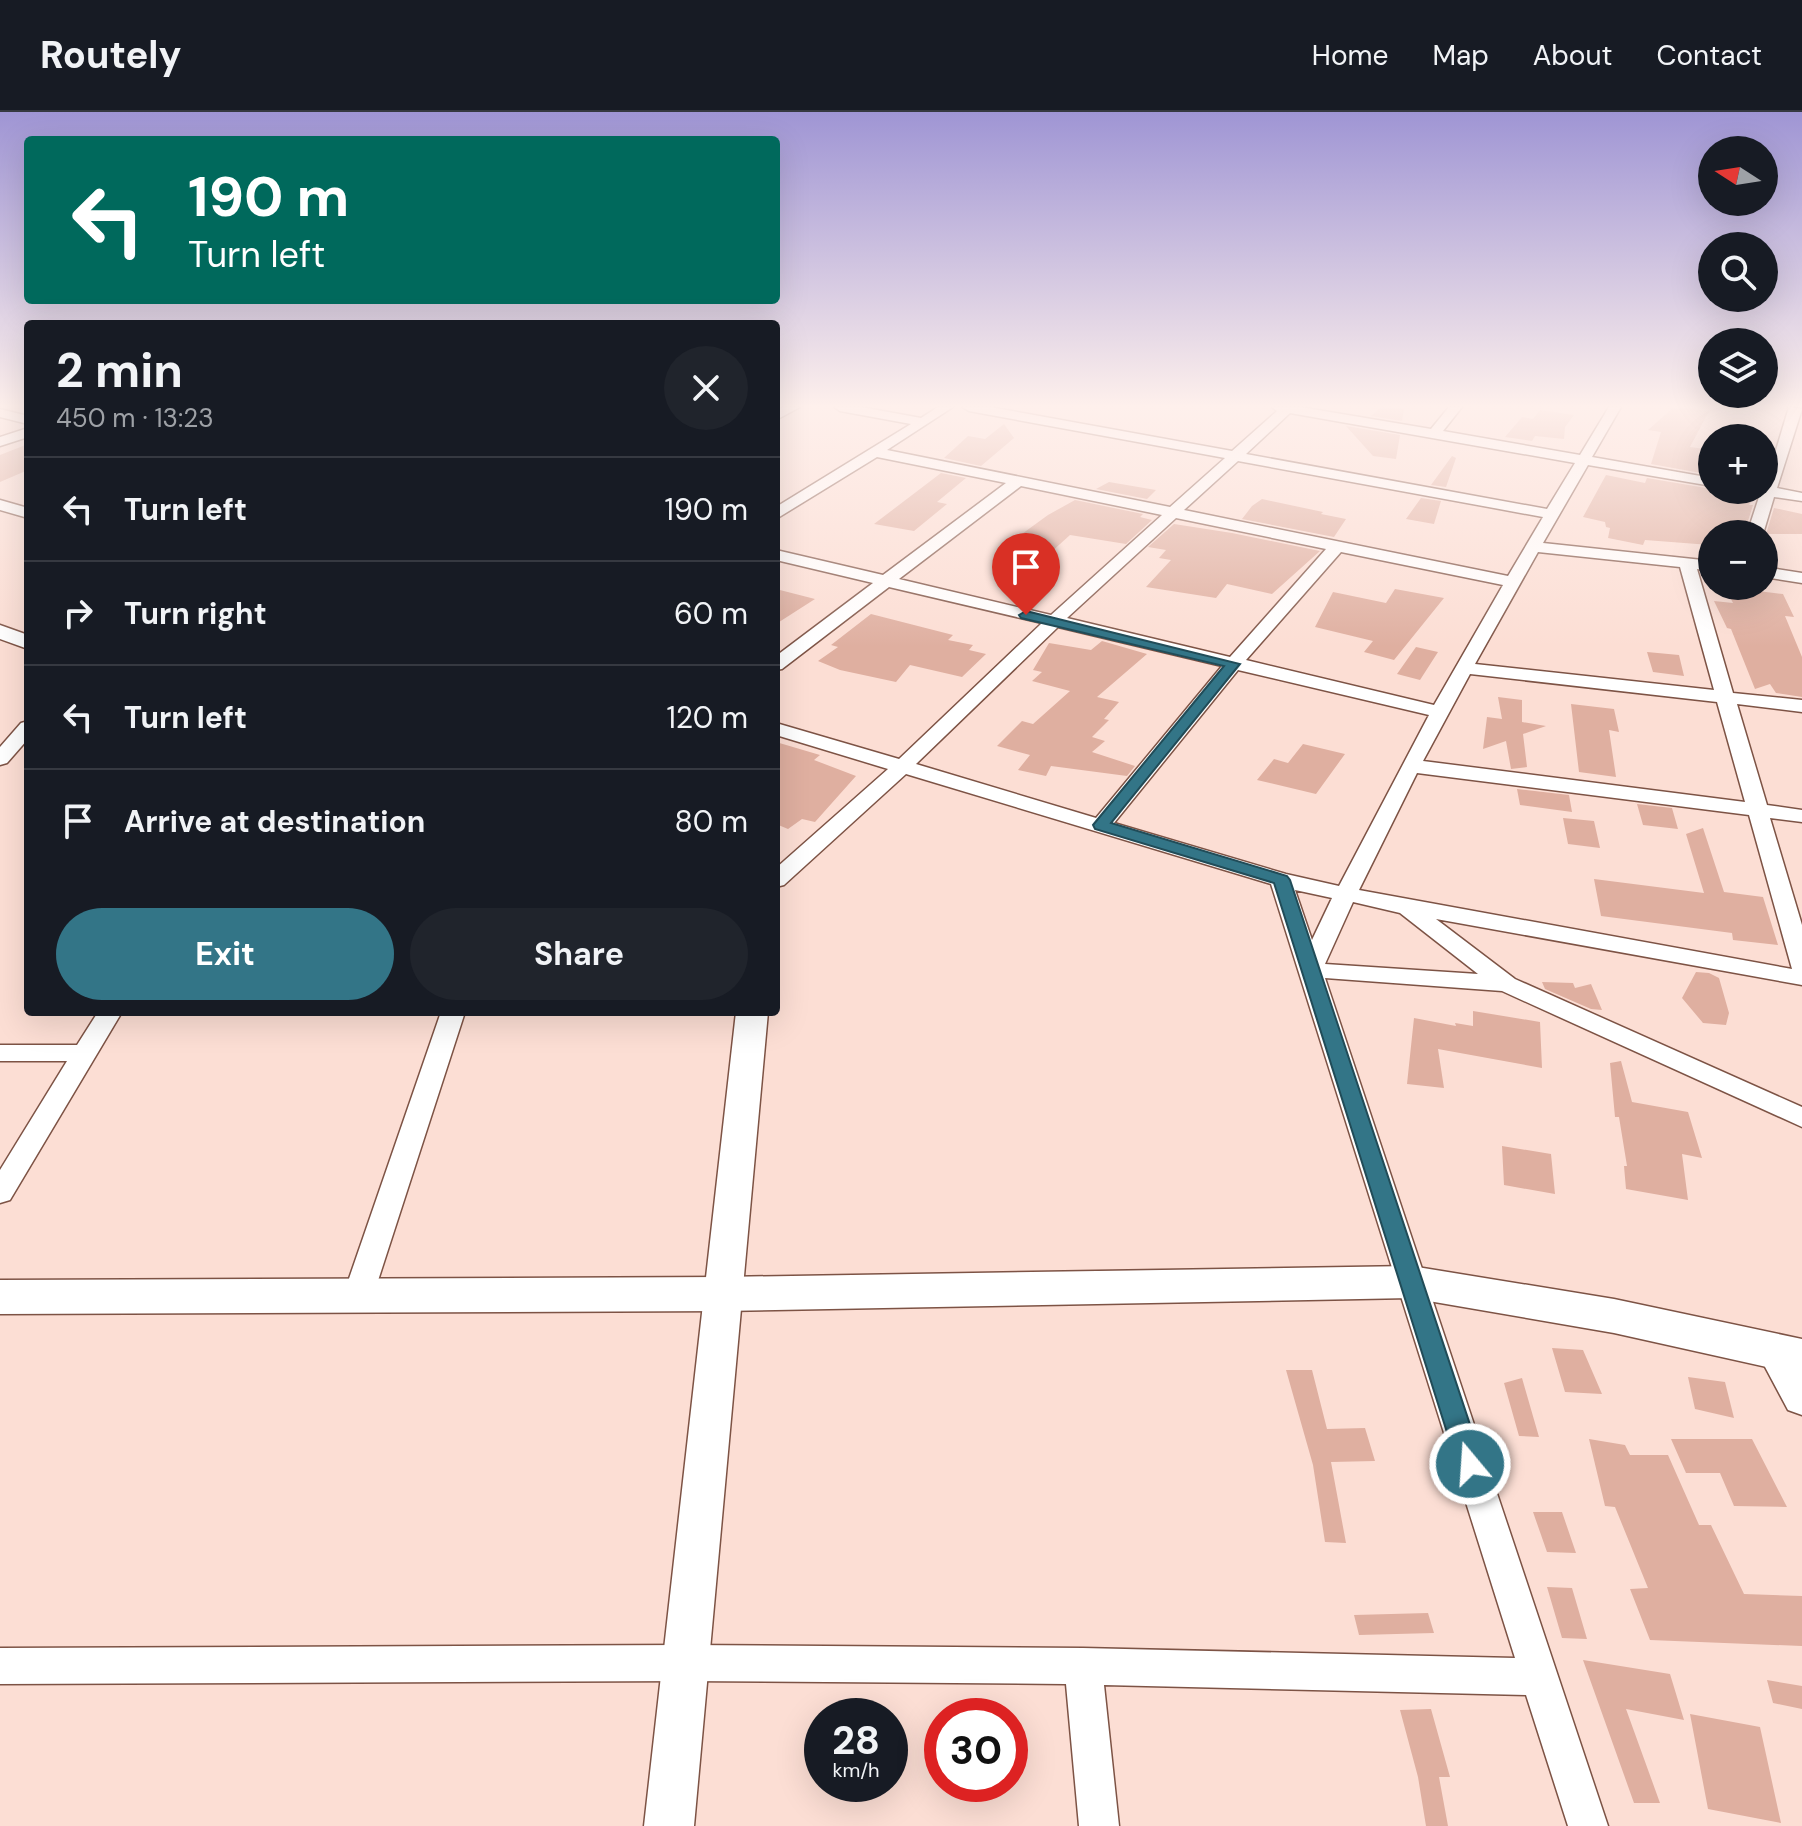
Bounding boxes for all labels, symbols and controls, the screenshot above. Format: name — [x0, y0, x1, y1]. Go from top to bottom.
text: Routely — [40, 30, 181, 80]
text: Home — [1312, 37, 1388, 74]
text: Map — [1432, 37, 1489, 74]
text: About — [1533, 37, 1612, 74]
text: Contact — [1656, 37, 1762, 74]
north arrow — [1698, 136, 1778, 216]
map controls — [1698, 136, 1778, 600]
text: 190 m — [188, 160, 349, 233]
icon: left — [56, 168, 160, 272]
text: Turn left — [188, 231, 325, 278]
button: search — [1698, 232, 1778, 312]
button: layers — [1698, 328, 1778, 408]
text: 2 min — [56, 339, 183, 402]
button: close — [664, 346, 748, 430]
text: 450 m · 13:23 — [56, 401, 214, 435]
button: + — [1698, 424, 1778, 504]
icon: left — [56, 487, 100, 531]
text: Turn left — [124, 490, 247, 529]
text: 190 m — [665, 490, 748, 529]
button: − — [1698, 520, 1778, 600]
pin — [992, 533, 1060, 615]
icon: arrive — [1004, 545, 1048, 589]
icon: right — [56, 591, 100, 635]
text: Turn right — [124, 594, 267, 633]
text: 60 m — [674, 594, 748, 633]
icon: left — [56, 695, 100, 739]
text: Turn left — [124, 698, 247, 737]
text: 120 m — [666, 698, 748, 737]
icon: arrive — [56, 799, 100, 843]
text: Arrive at destination — [124, 802, 425, 841]
text: 80 m — [675, 802, 748, 841]
button: Exit — [56, 908, 394, 1000]
button: Share — [410, 908, 748, 1000]
position arrow — [1428, 1422, 1512, 1506]
speed limit sign: 30 — [924, 1698, 1028, 1802]
text: 28 — [832, 1714, 880, 1766]
text: km/h — [832, 1757, 880, 1783]

